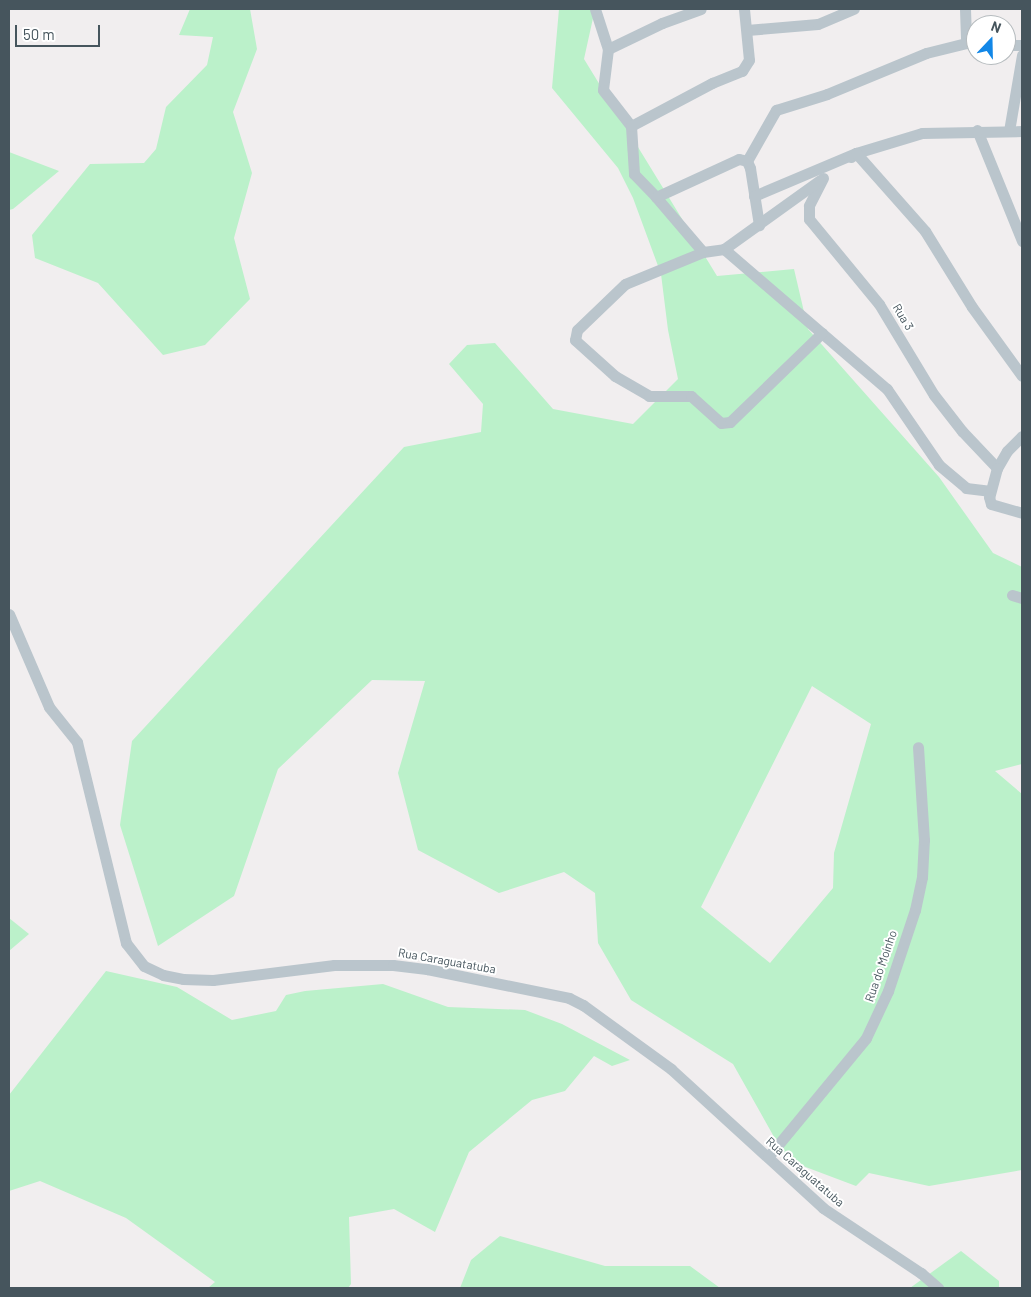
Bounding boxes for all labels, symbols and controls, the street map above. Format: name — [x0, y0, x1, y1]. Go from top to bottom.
scale bar — [18, 15, 102, 47]
north arrow — [966, 15, 1016, 65]
text: N — [989, 17, 1004, 36]
text: 50 m — [23, 25, 55, 43]
street label: Rua 3 — [889, 301, 917, 333]
street label: Rua do Moínho — [862, 928, 900, 1004]
street label: Rua Caraguatatuba — [397, 945, 497, 977]
street label: Rua Caraguatatuba — [763, 1134, 847, 1210]

